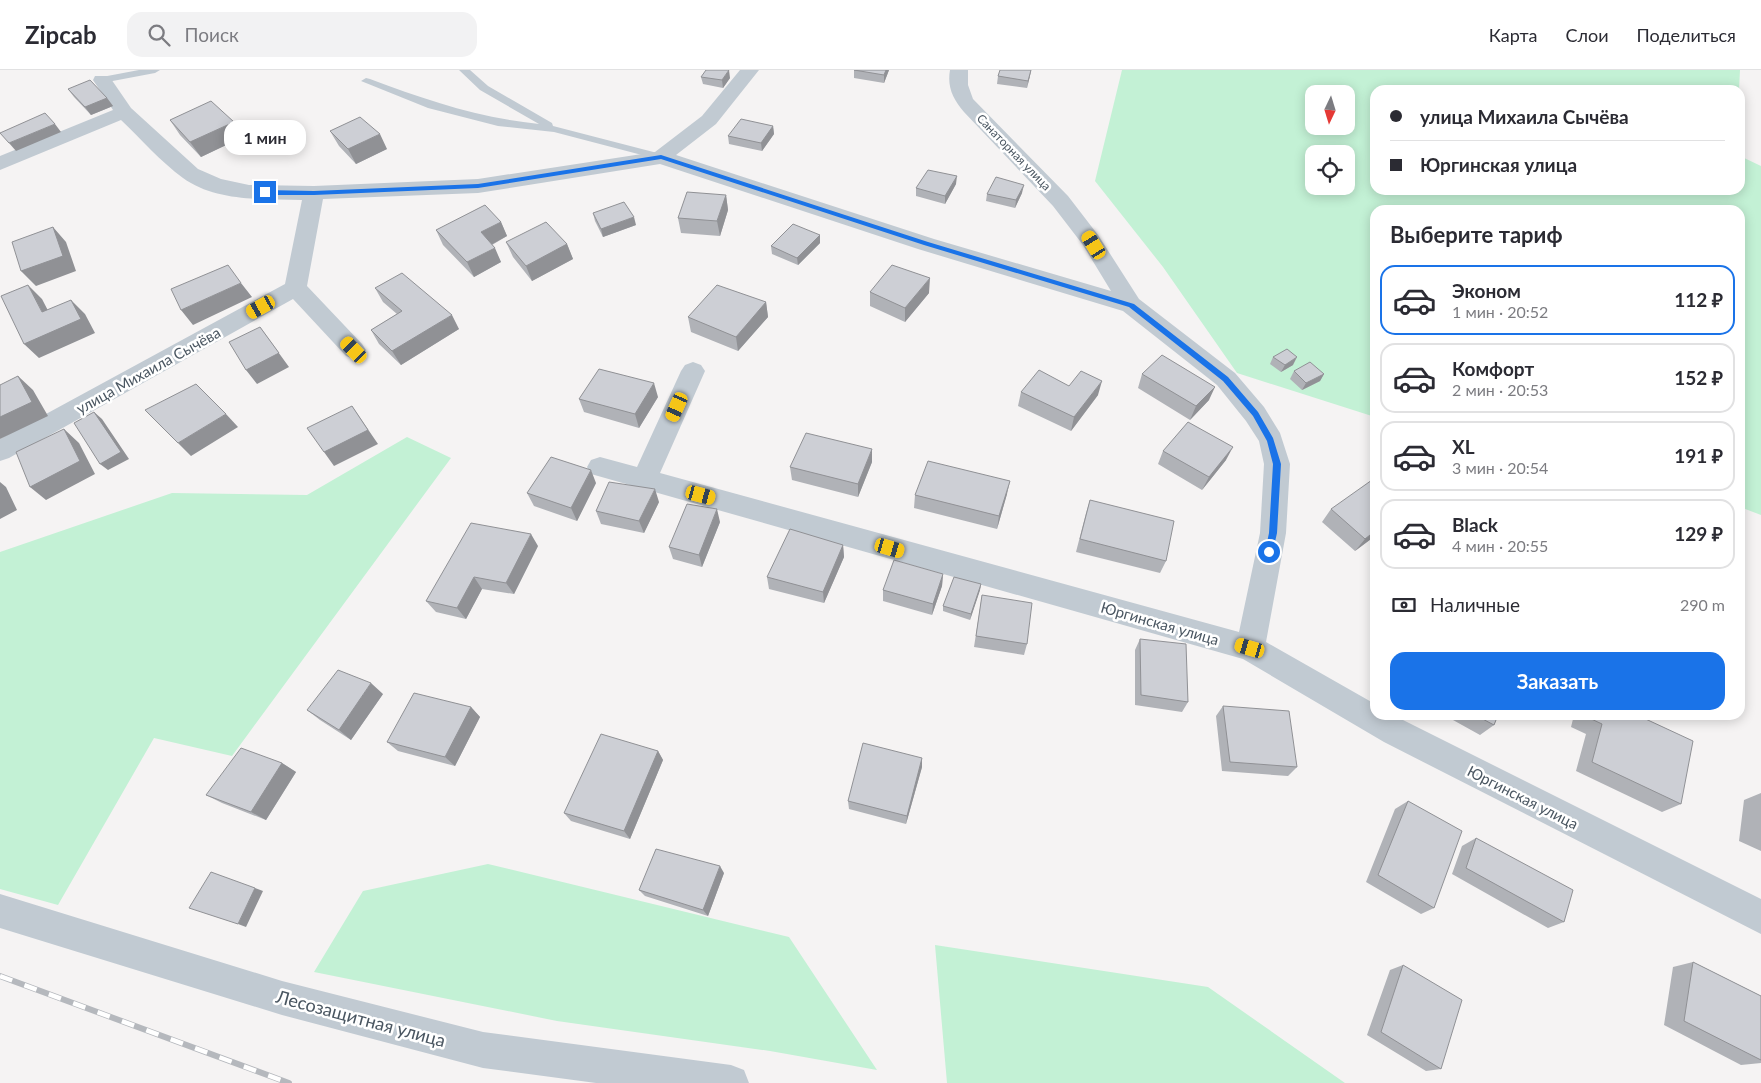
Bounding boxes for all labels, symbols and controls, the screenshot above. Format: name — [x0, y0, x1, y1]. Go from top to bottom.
search box — [127, 12, 477, 57]
text: Zipcab — [25, 20, 97, 49]
icon: search — [145, 21, 173, 49]
text: Поиск — [185, 23, 239, 46]
text: Карта — [1489, 24, 1537, 46]
text: Слои — [1565, 24, 1609, 46]
text: Поделиться — [1637, 24, 1736, 46]
north arrow — [1305, 85, 1355, 135]
map controls — [1305, 85, 1355, 195]
text: улица Михаила Сычёва — [1420, 105, 1629, 128]
street label: Санаторная улица — [974, 111, 1054, 193]
callout: 1 мин — [224, 119, 306, 154]
text: 1 мин — [243, 128, 287, 147]
button: locate — [1305, 145, 1355, 195]
text: Юргинская улица — [1420, 153, 1577, 176]
route end — [254, 181, 276, 203]
text: Выберите тариф — [1390, 221, 1563, 248]
car — [1079, 228, 1108, 262]
icon: car — [1392, 278, 1437, 323]
text: Эконом — [1452, 279, 1521, 302]
text: 112 ₽ — [1674, 288, 1723, 311]
car — [244, 293, 277, 321]
text: 1 мин · 20:52 — [1452, 302, 1548, 321]
street label: улица Михаила Сычёва — [73, 323, 223, 417]
car — [338, 334, 369, 366]
icon: car — [1392, 356, 1437, 401]
text: Комфорт — [1452, 357, 1534, 380]
text: 152 ₽ — [1674, 366, 1723, 389]
text: 2 мин · 20:53 — [1452, 380, 1548, 399]
car — [664, 390, 689, 424]
icon: car — [1392, 434, 1437, 479]
text: XL — [1452, 435, 1475, 458]
text: 191 ₽ — [1674, 444, 1723, 467]
text: 3 мин · 20:54 — [1452, 458, 1548, 477]
car — [684, 484, 717, 506]
icon: car — [1392, 512, 1437, 557]
text: Black — [1452, 513, 1498, 536]
text: 129 ₽ — [1674, 522, 1723, 545]
text: 4 мин · 20:55 — [1452, 536, 1548, 555]
car — [873, 537, 906, 559]
route start — [1258, 541, 1280, 563]
icon: cash — [1390, 591, 1418, 619]
text: Наличные — [1430, 593, 1520, 616]
text: 290 m — [1680, 595, 1725, 614]
street label: Юргинская улица — [1099, 598, 1221, 648]
car — [1233, 637, 1266, 659]
button: Заказать — [1390, 652, 1725, 710]
street label: Юргинская улица — [1465, 761, 1581, 833]
street label: Лесозащитная улица — [273, 985, 448, 1051]

